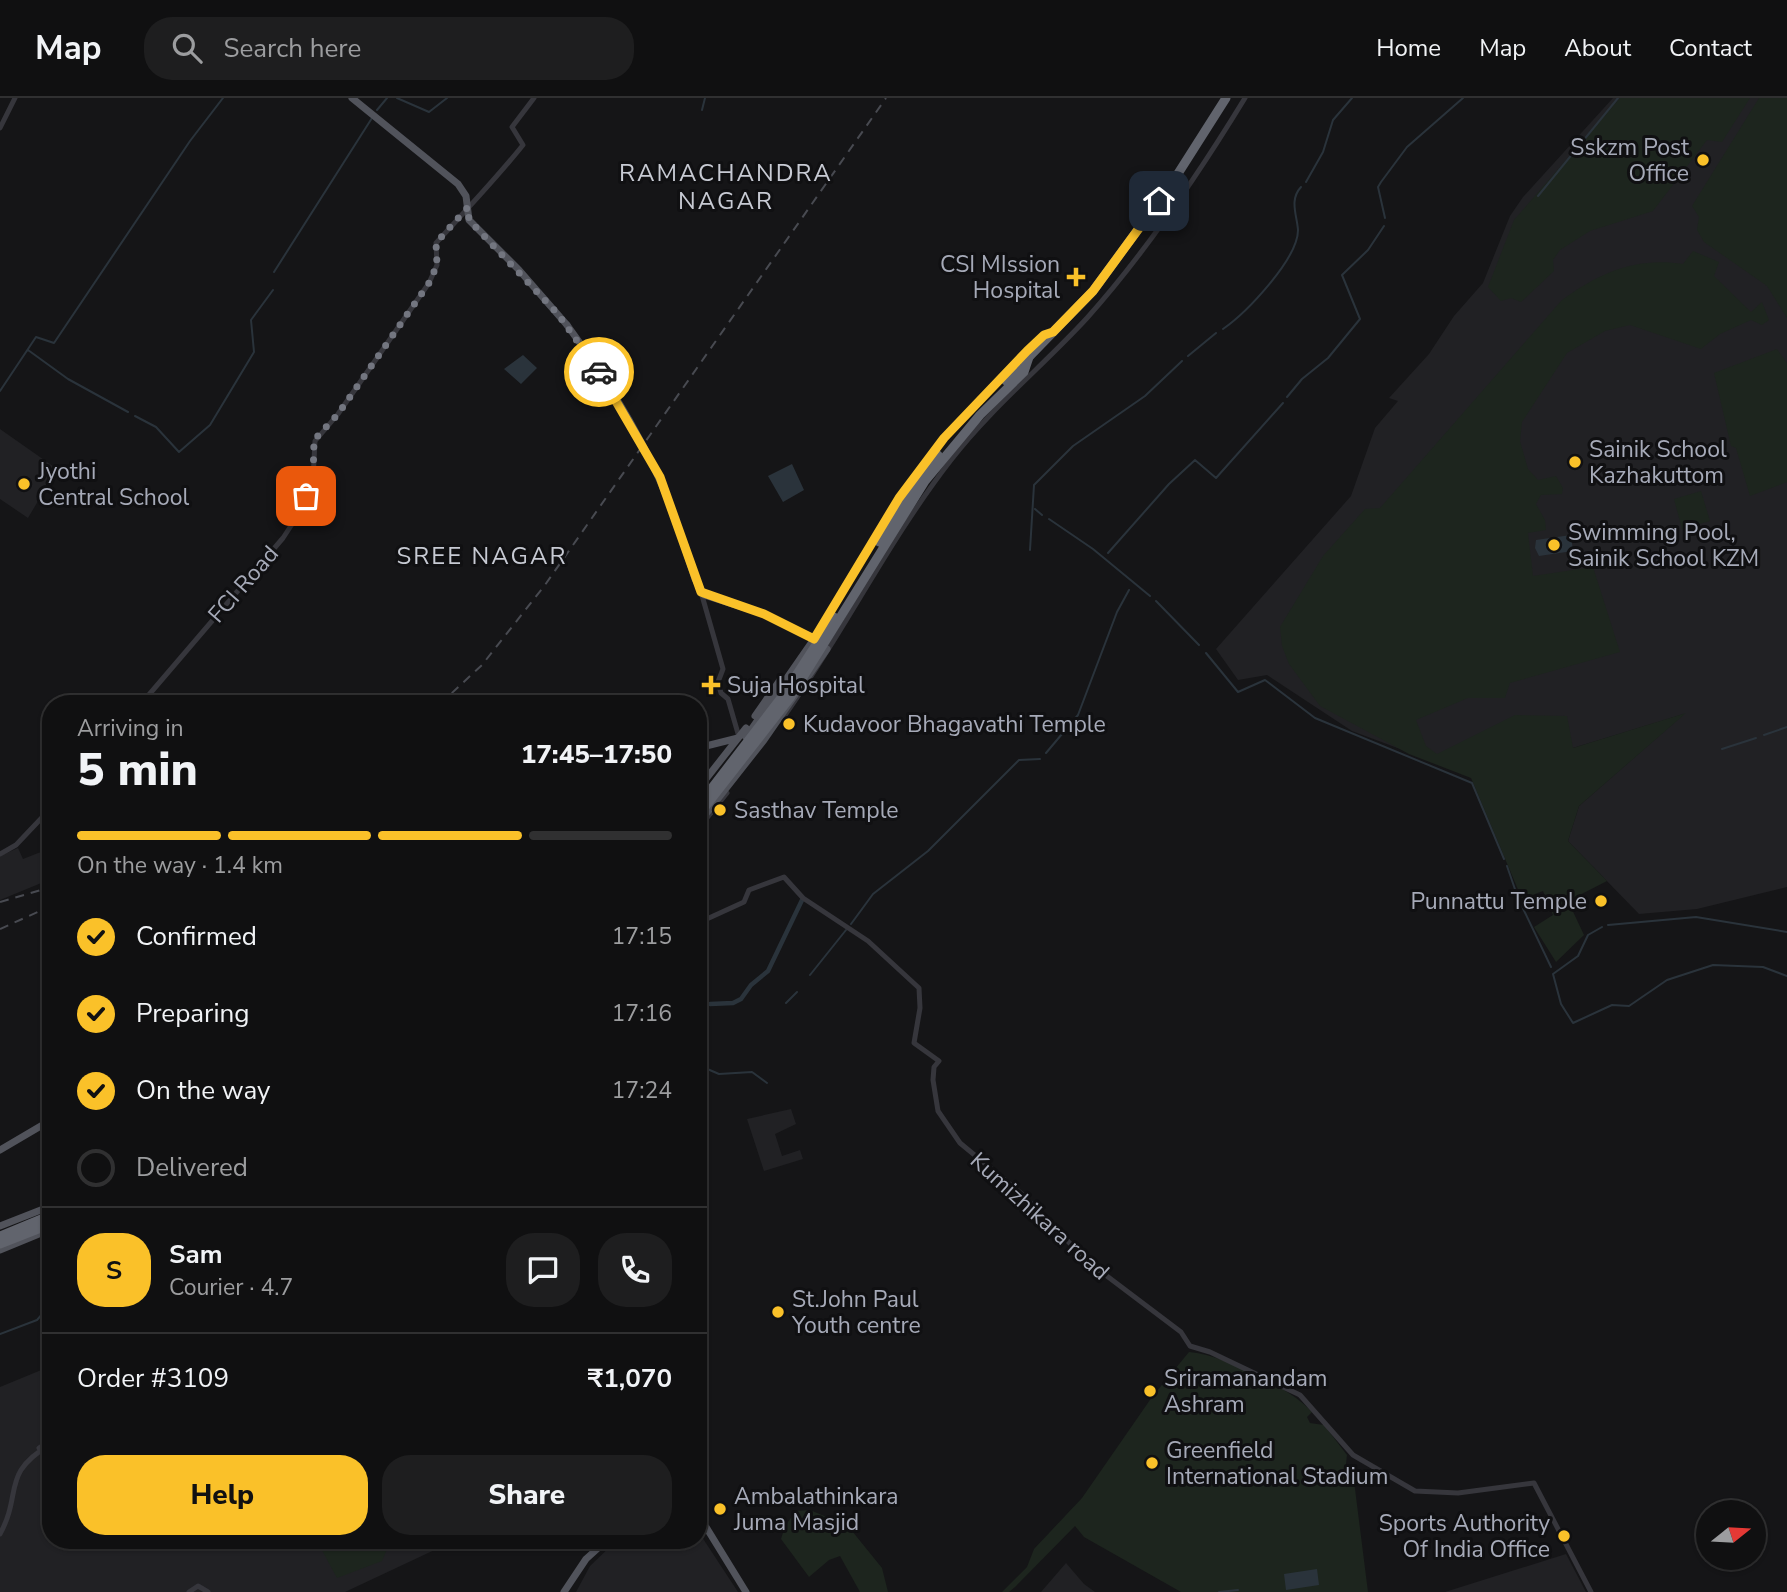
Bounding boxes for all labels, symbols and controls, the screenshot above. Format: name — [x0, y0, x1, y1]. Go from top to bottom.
search box — [144, 17, 634, 80]
text: Map — [35, 26, 102, 71]
icon: search — [168, 29, 206, 67]
text: Search here — [224, 31, 361, 66]
text: Home — [1376, 32, 1441, 64]
text: Map — [1479, 32, 1526, 64]
text: About — [1564, 32, 1631, 64]
text: Contact — [1669, 32, 1752, 64]
place label: Sskzm Post Office — [1570, 132, 1690, 189]
marker: Sskzm Post Office — [1695, 152, 1711, 168]
district label: RAMACHANDRA NAGAR — [619, 157, 833, 217]
pin — [1129, 171, 1189, 231]
icon: home — [1140, 182, 1178, 220]
place label: CSI MIssion Hospital — [940, 249, 1060, 306]
marker: CSI MIssion Hospital — [1066, 267, 1086, 287]
courier — [564, 337, 634, 407]
icon: car — [580, 353, 618, 391]
place label: Sainik School Kazhakuttom — [1589, 434, 1727, 491]
marker: Sainik School Kazhakuttom — [1567, 454, 1583, 470]
place label: Jyothi Central School — [37, 456, 189, 513]
pin — [276, 466, 336, 526]
marker: Jyothi Central School — [16, 476, 32, 492]
icon: bag — [287, 477, 325, 515]
place label: Swimming Pool, Sainik School KZM — [1568, 517, 1759, 574]
marker: Swimming Pool, Sainik School KZM — [1546, 537, 1562, 553]
street label: FCI Road — [201, 539, 286, 630]
district label: SREE NAGAR — [397, 540, 567, 572]
place label: Suja Hospital — [727, 670, 865, 701]
marker: Suja Hospital — [701, 675, 721, 695]
place label: Kudavoor Bhagavathi Temple — [803, 709, 1106, 740]
text: Arriving in — [77, 713, 184, 744]
marker: Kudavoor Bhagavathi Temple — [781, 716, 797, 732]
text: 17:45–17:50 — [521, 737, 672, 772]
text: 5 min — [77, 738, 198, 801]
place label: Sasthav Temple — [734, 795, 899, 826]
marker: Sasthav Temple — [712, 802, 728, 818]
text: On the way · 1.4 km — [77, 850, 283, 881]
place label: Punnattu Temple — [1410, 886, 1587, 917]
marker: Punnattu Temple — [1593, 893, 1609, 909]
icon: check — [77, 918, 115, 956]
text: Confirmed — [136, 919, 257, 954]
text: 17:15 — [612, 921, 672, 952]
icon: check — [77, 995, 115, 1033]
text: Preparing — [136, 996, 249, 1031]
text: 17:16 — [612, 998, 672, 1029]
icon: check — [77, 1072, 115, 1110]
text: On the way — [136, 1073, 270, 1108]
text: 17:24 — [612, 1075, 672, 1106]
street label: Kumizhikara road — [963, 1146, 1116, 1287]
text: Delivered — [136, 1150, 248, 1185]
button: chat — [506, 1233, 580, 1307]
button: phone — [598, 1233, 672, 1307]
text: Sam — [169, 1237, 222, 1272]
text: S — [106, 1253, 122, 1288]
text: Courier · 4.7 — [169, 1272, 293, 1303]
place label: St.John Paul Youth centre — [791, 1284, 921, 1341]
marker: St.John Paul Youth centre — [770, 1304, 786, 1320]
text: Order #3109 — [77, 1361, 229, 1396]
text: ₹1,070 — [588, 1361, 672, 1396]
place label: Sriramanandam Ashram — [1164, 1363, 1328, 1420]
marker: Sriramanandam Ashram — [1142, 1383, 1158, 1399]
place label: Greenfield International Stadium — [1166, 1435, 1388, 1492]
button: Help — [77, 1455, 368, 1535]
button: Share — [382, 1455, 672, 1535]
marker: Greenfield International Stadium — [1144, 1455, 1160, 1471]
place label: Ambalathinkara Juma Masjid — [733, 1481, 898, 1538]
north arrow — [1696, 1500, 1766, 1570]
map controls — [1696, 1500, 1766, 1570]
marker: Ambalathinkara Juma Masjid — [712, 1501, 728, 1517]
place label: Sports Authority Of India Office — [1379, 1508, 1550, 1565]
marker: Sports Authority Of India Office — [1556, 1528, 1572, 1544]

